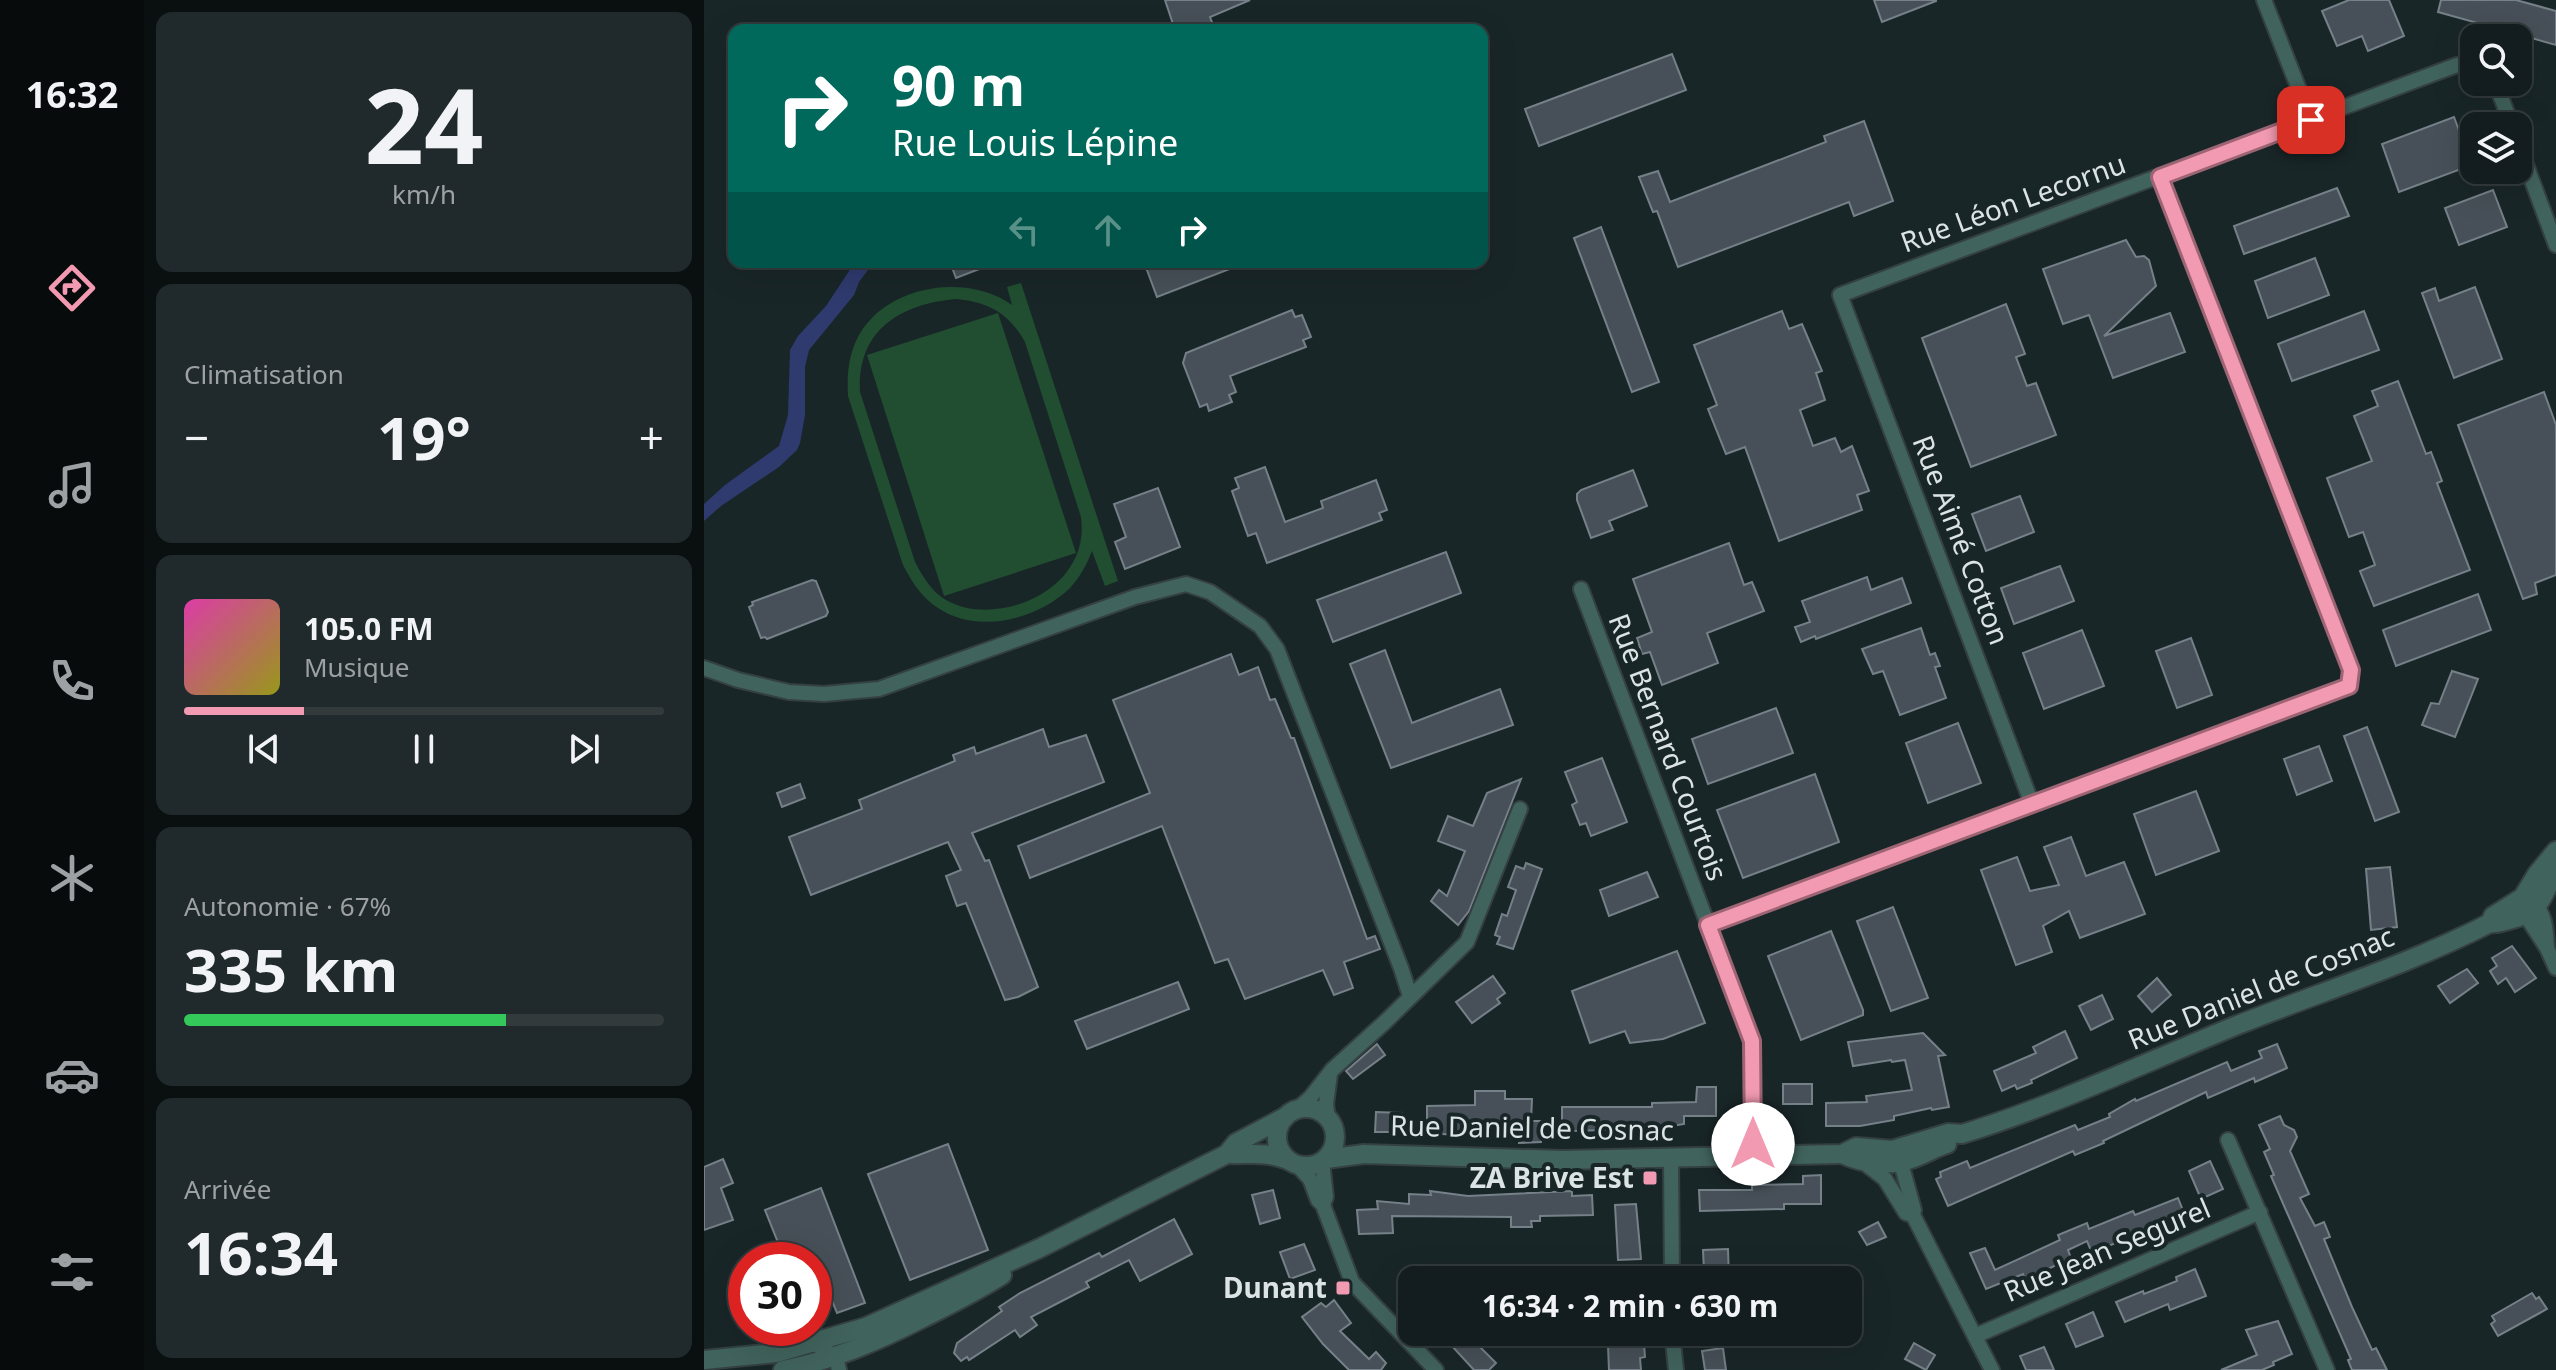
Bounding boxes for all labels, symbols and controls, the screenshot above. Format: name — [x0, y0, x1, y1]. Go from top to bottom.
map controls — [2460, 24, 2532, 184]
button: search — [2460, 24, 2532, 96]
text: 90 m — [892, 46, 1025, 122]
text: 24 — [365, 53, 483, 194]
icon: right — [760, 56, 864, 160]
text: 16:32 — [26, 70, 118, 119]
pin — [2277, 86, 2345, 154]
icon: arrive — [2289, 98, 2333, 142]
button: layers — [2460, 112, 2532, 184]
text: Rue Louis Lépine — [892, 118, 1178, 167]
street label: Rue Léon Lecornu — [1895, 144, 2130, 260]
text: km/h — [392, 176, 456, 212]
icon: left — [1002, 208, 1046, 252]
icon: ahead — [1086, 208, 1130, 252]
icon: right — [1170, 208, 1214, 252]
icon: directions — [44, 260, 100, 316]
text: Climatisation — [184, 356, 344, 392]
text: 19° — [377, 396, 471, 478]
text: − — [184, 407, 209, 467]
text: + — [639, 407, 664, 467]
street label: Rue Aimé Cotton — [1905, 430, 2019, 650]
icon: music — [44, 457, 100, 513]
text: 105.0 FM — [304, 608, 434, 649]
street label: Rue Bernard Courtois — [1600, 608, 1737, 886]
text: Musique — [304, 649, 410, 685]
icon: phone — [44, 653, 100, 709]
icon: previous — [242, 727, 286, 771]
icon: pause — [402, 727, 446, 771]
icon: next — [562, 727, 606, 771]
icon: climate — [44, 850, 100, 906]
text: Autonomie · 67% — [184, 888, 391, 924]
street label: Rue Daniel de Cosnac — [2122, 916, 2399, 1058]
text: 335 km — [184, 928, 398, 1010]
icon: car — [44, 1047, 100, 1103]
position arrow — [1711, 1102, 1795, 1186]
street label: Rue Daniel de Cosnac — [1390, 1106, 1674, 1148]
place label: ZA Brive Est — [1470, 1158, 1634, 1196]
marker: ZA Brive Est — [1641, 1169, 1659, 1187]
text: Arrivée — [184, 1171, 271, 1207]
street label: Rue Jean Segurel — [1997, 1188, 2216, 1310]
text: 16:34 — [184, 1211, 338, 1293]
speed limit sign: 30 — [728, 1242, 832, 1346]
icon: filters — [44, 1244, 100, 1300]
place label: Dunant — [1223, 1268, 1327, 1306]
marker: Dunant — [1334, 1279, 1352, 1297]
text: 16:34 · 2 min · 630 m — [1482, 1285, 1778, 1326]

